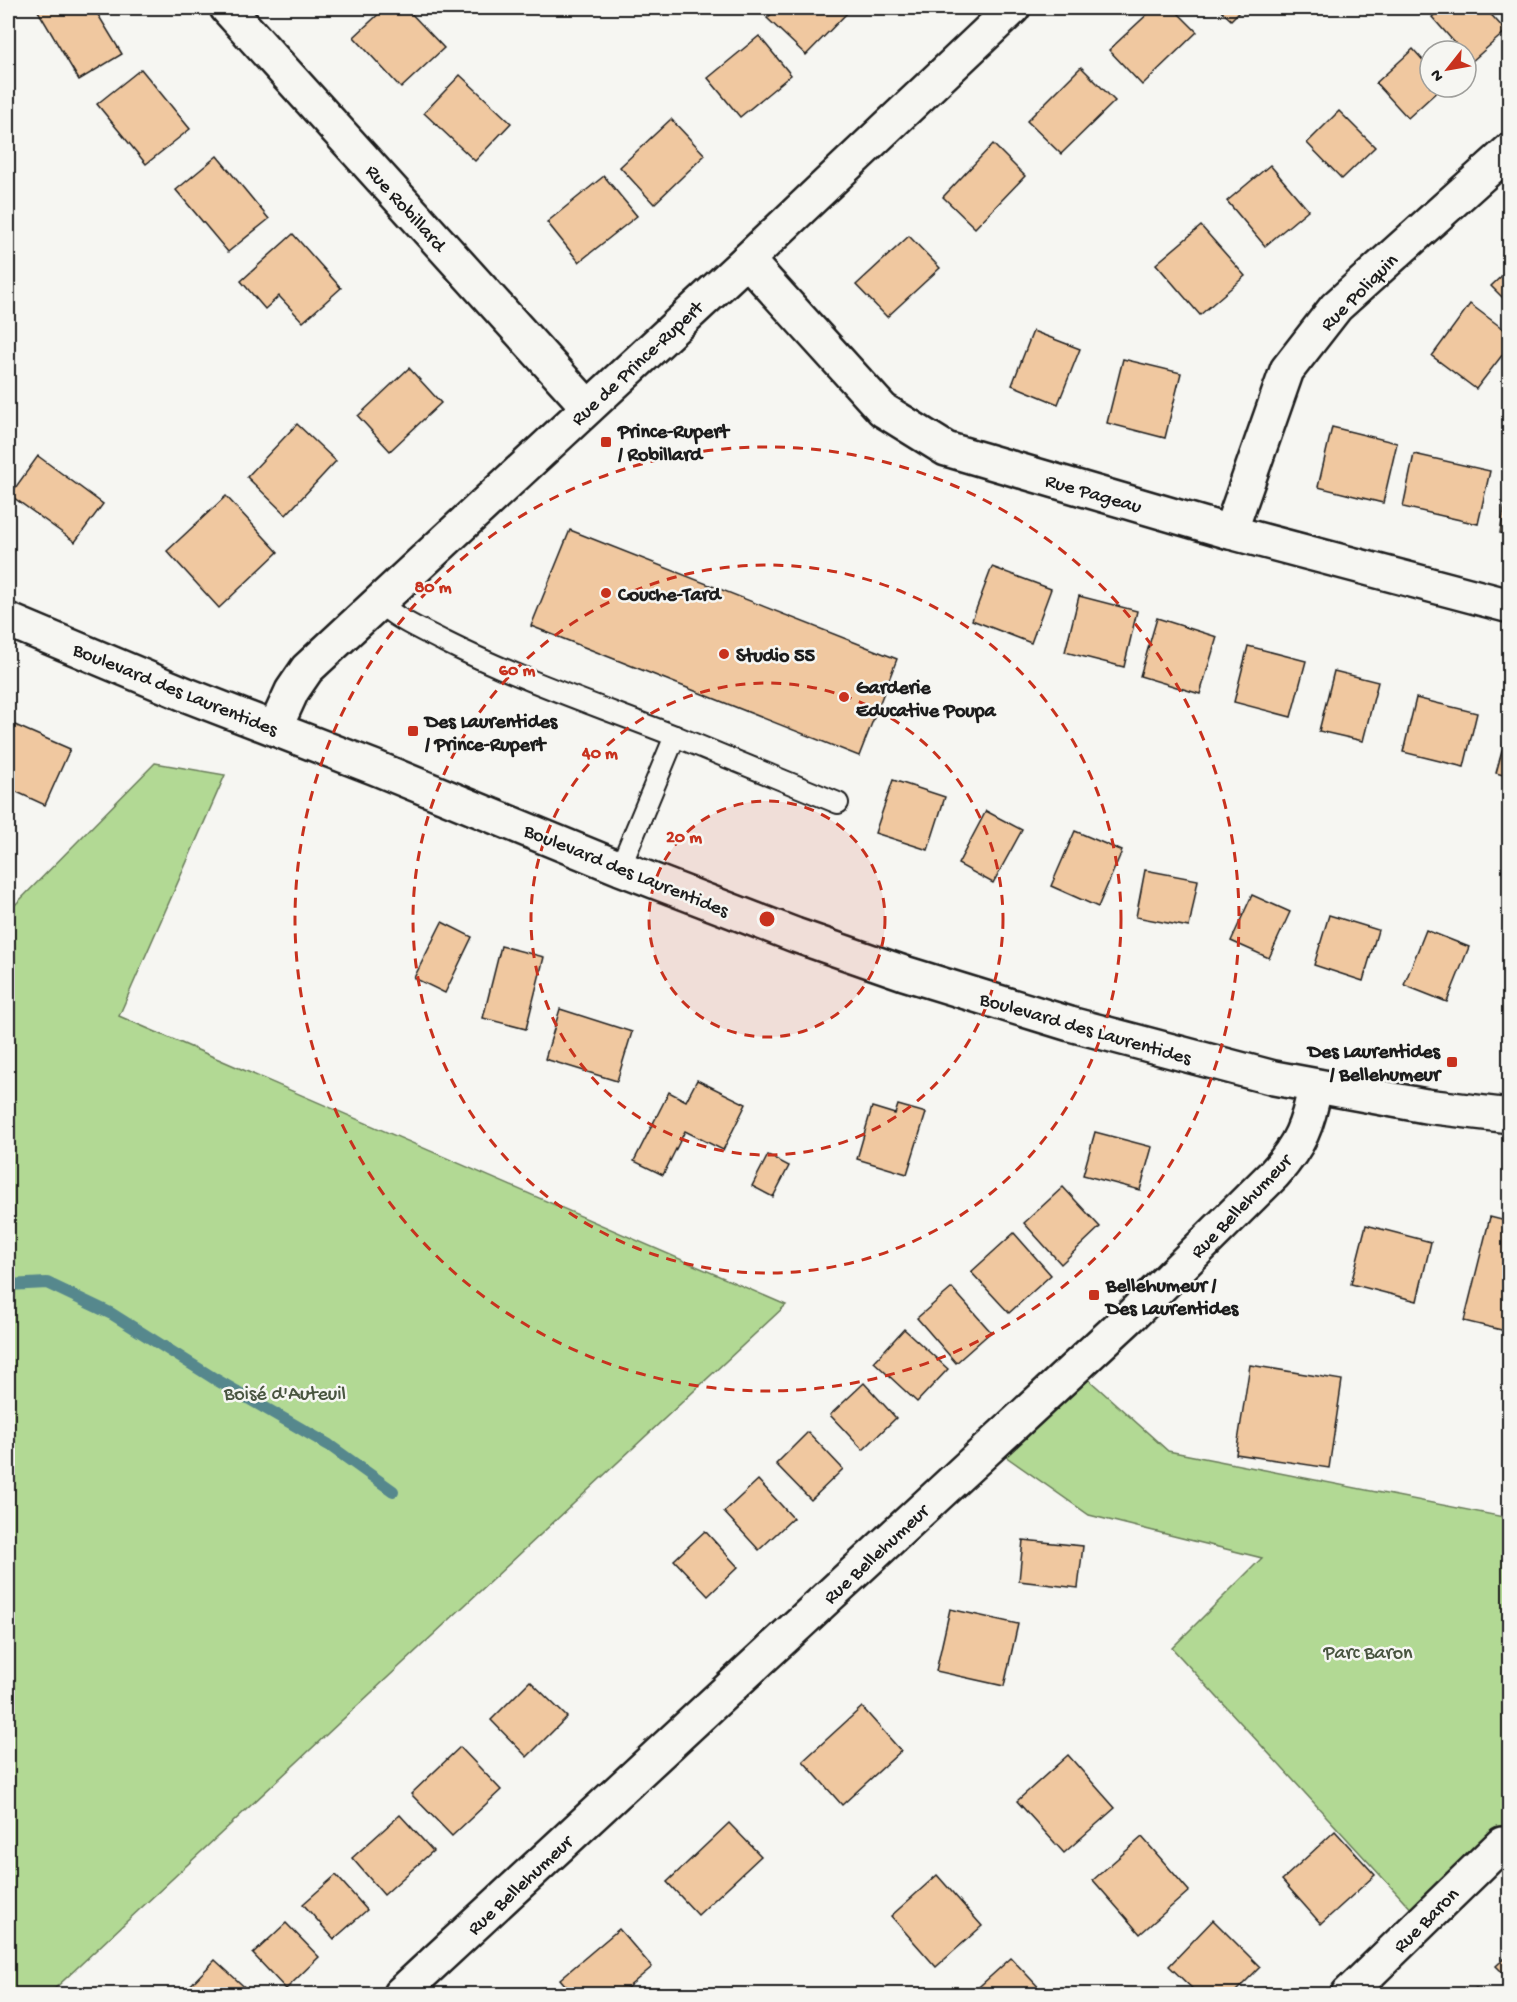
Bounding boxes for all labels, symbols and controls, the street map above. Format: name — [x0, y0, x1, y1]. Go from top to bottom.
north arrow — [1418, 39, 1478, 99]
text: N — [1427, 65, 1449, 84]
street label: Rue Robillard — [359, 161, 451, 259]
street label: Rue Poliquin — [1317, 250, 1404, 337]
street label: Rue de Prince-Rupert — [568, 296, 711, 432]
place label: Prince-Rupert / Robillard — [617, 422, 730, 468]
marker: Prince-Rupert / Robillard — [599, 435, 613, 449]
street label: Rue Pageau — [1042, 471, 1144, 520]
text: 80 m — [414, 578, 452, 599]
place label: Couche-Tard — [617, 585, 723, 608]
marker: Couche-Tard — [599, 586, 613, 600]
street label: Boulevard des Laurentides — [68, 639, 281, 743]
place label: Studio 55 — [736, 646, 816, 669]
marker: Studio 55 — [717, 647, 731, 661]
text: 60 m — [499, 661, 535, 682]
place label: Garderie Educative Poupa — [856, 678, 996, 724]
marker: Garderie Educative Poupa — [837, 690, 851, 704]
place label: Des Laurentides / Prince-Rupert — [423, 712, 559, 758]
marker: Des Laurentides / Prince-Rupert — [406, 724, 420, 738]
text: 40 m — [581, 744, 618, 765]
street label: Boulevard des Laurentides — [519, 820, 732, 924]
text: 20 m — [666, 828, 702, 849]
centre of rings — [757, 909, 777, 929]
street label: Boulevard des Laurentides — [976, 989, 1194, 1072]
place label: Des Laurentides / Bellehumeur — [1306, 1042, 1442, 1088]
marker: Des Laurentides / Bellehumeur — [1445, 1055, 1459, 1069]
street label: Rue Bellehumeur — [1187, 1149, 1299, 1264]
place label: Bellehumeur / Des Laurentides — [1104, 1276, 1240, 1322]
marker: Bellehumeur / Des Laurentides — [1087, 1288, 1101, 1302]
park label: Boisé d'Auteuil — [223, 1384, 346, 1407]
street label: Rue Bellehumeur — [820, 1500, 936, 1610]
park label: Parc Baron — [1322, 1643, 1413, 1666]
street label: Rue Bellehumeur — [464, 1831, 580, 1941]
street label: Rue Baron — [1390, 1884, 1465, 1959]

